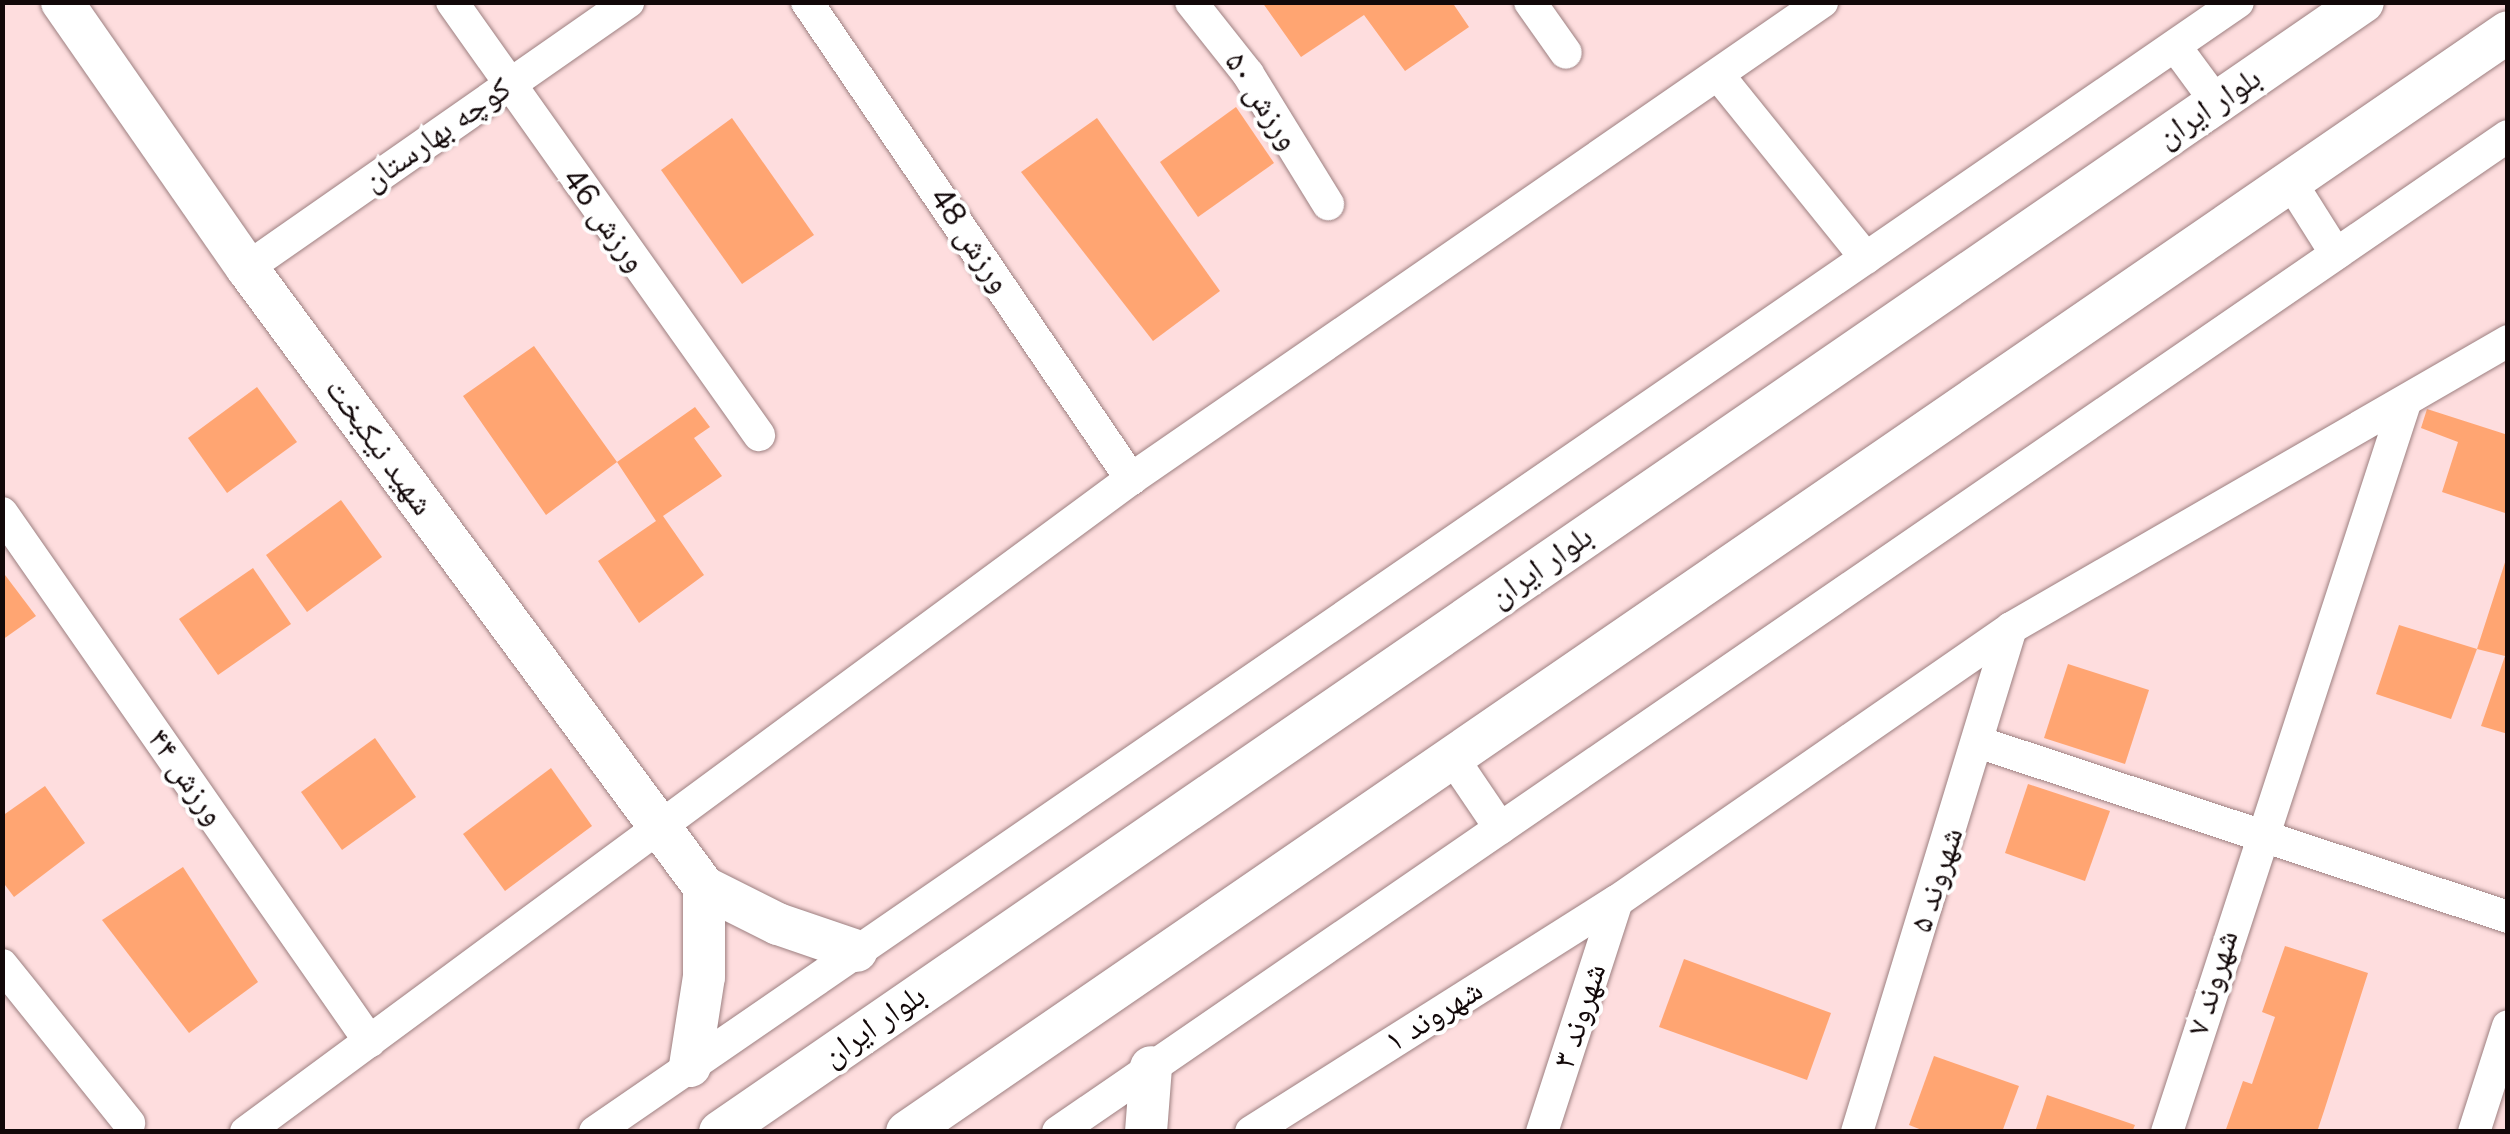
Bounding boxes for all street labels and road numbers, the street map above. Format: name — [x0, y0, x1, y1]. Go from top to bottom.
street label: ورزش ۵٠ — [1216, 45, 1308, 157]
street label: بلوار ایران — [2149, 59, 2269, 157]
street label: کوچه بهارستان — [355, 70, 519, 200]
street label: ورزش 46 — [554, 161, 654, 279]
street label: ورزش 48 — [921, 180, 1019, 300]
street label: شهید نیکبخت — [316, 371, 442, 523]
street label: بلوار ایران — [1482, 518, 1600, 616]
street label: ورزش ۴۴ — [139, 721, 233, 833]
street label: شهروند ۵ — [1902, 823, 1972, 937]
street label: شهروند ۷ — [2179, 926, 2247, 1040]
street label: شهروند ۳ — [1545, 959, 1615, 1073]
street label: شهروند ۱ — [1378, 971, 1490, 1061]
street label: بلوار ایران — [815, 977, 933, 1075]

